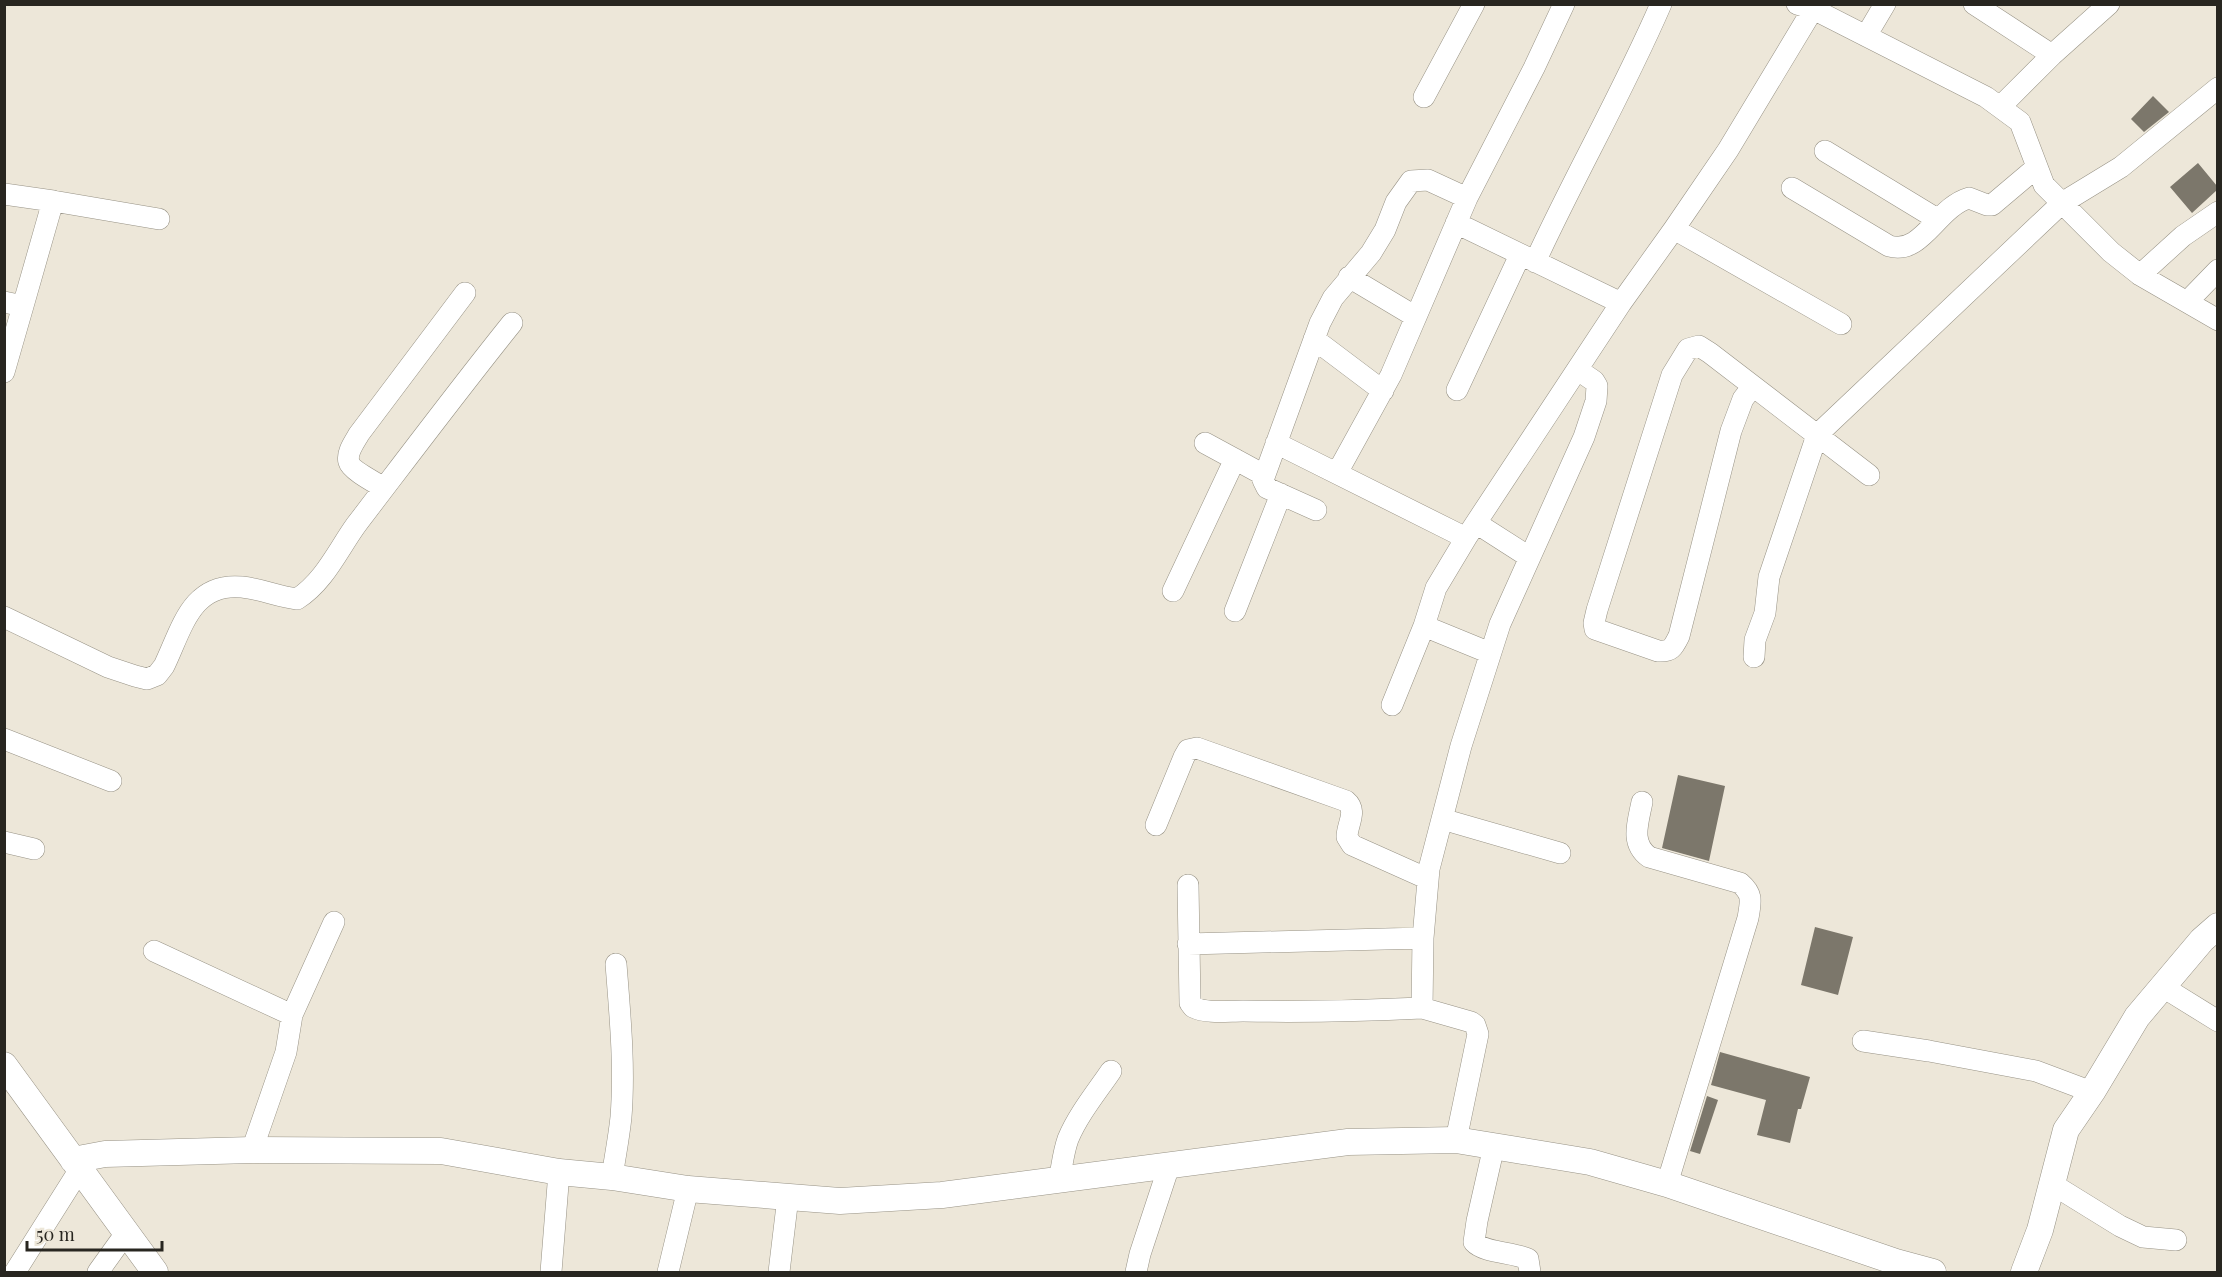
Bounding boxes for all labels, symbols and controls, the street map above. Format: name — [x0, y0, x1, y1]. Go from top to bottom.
scale bar — [27, 1214, 162, 1252]
text: 50 m — [36, 1222, 75, 1246]

